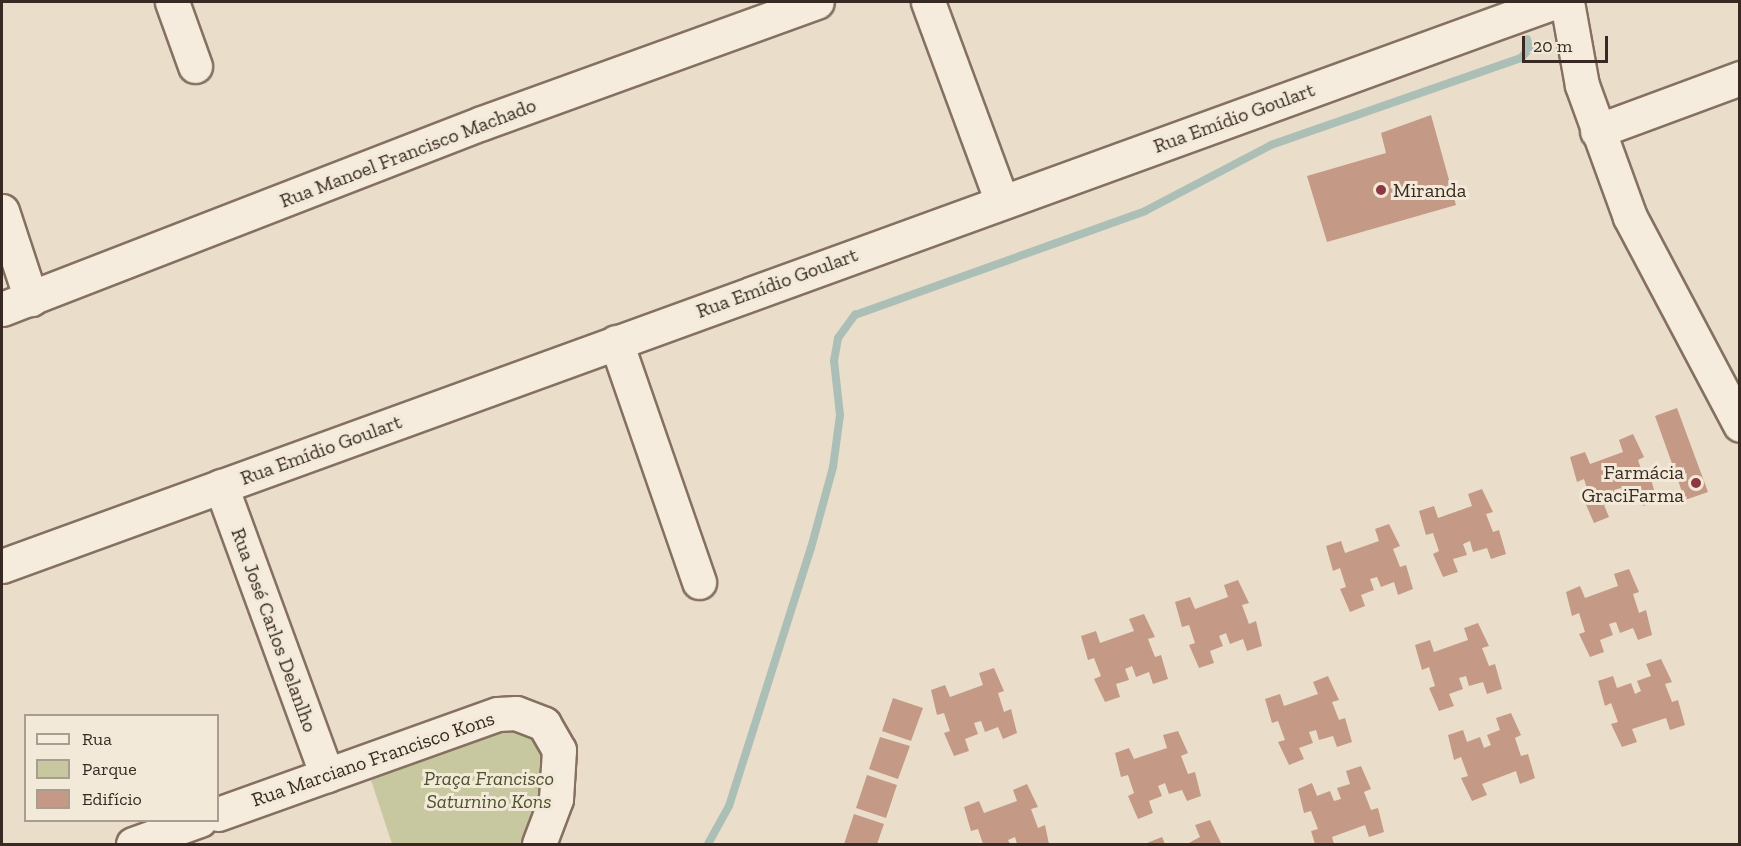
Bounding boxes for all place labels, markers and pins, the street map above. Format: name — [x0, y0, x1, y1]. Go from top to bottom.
place label: Miranda — [1393, 178, 1466, 202]
marker: Miranda — [1374, 183, 1388, 197]
place label: Farmácia GraciFarma — [1581, 460, 1684, 507]
marker: Farmácia GraciFarma — [1689, 476, 1703, 490]

